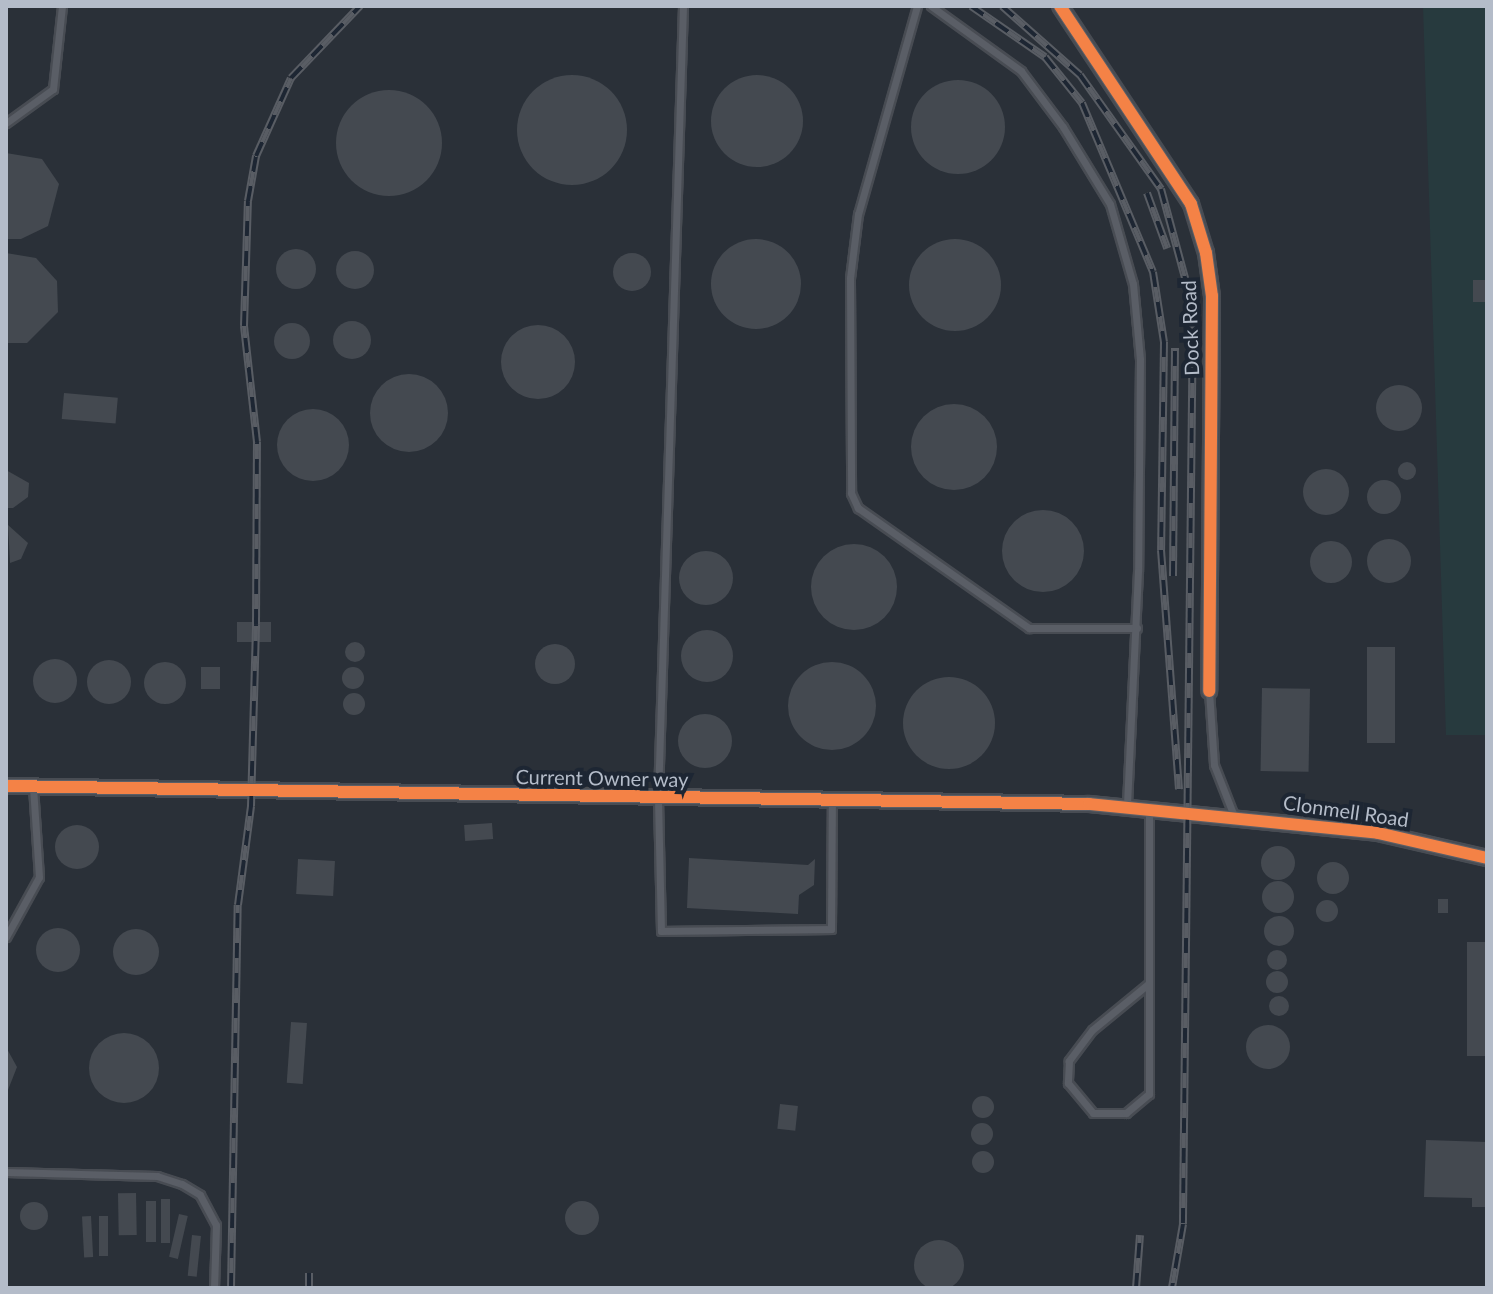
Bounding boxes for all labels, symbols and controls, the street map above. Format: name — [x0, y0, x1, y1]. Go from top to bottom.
street label: Dock Road — [1176, 280, 1204, 376]
street label: Current Owner way — [515, 764, 689, 792]
street label: Clonmell Road — [1282, 790, 1410, 832]

